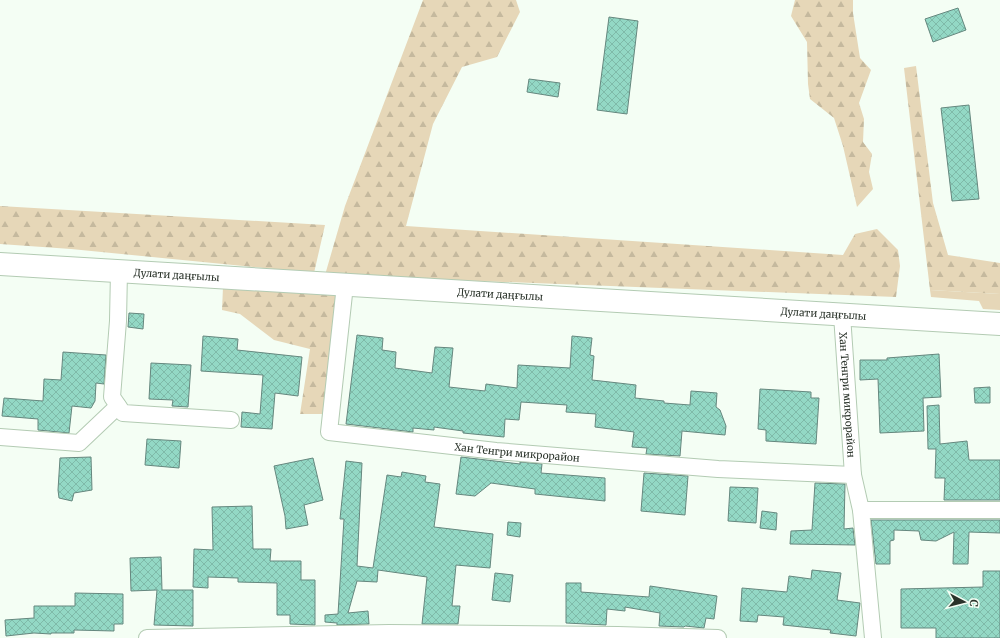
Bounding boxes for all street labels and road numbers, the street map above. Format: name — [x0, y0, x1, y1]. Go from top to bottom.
street label: Дулати даңғылы — [133, 266, 220, 284]
street label: Дулати даңғылы — [457, 285, 544, 303]
street label: Дулати даңғылы — [780, 304, 867, 322]
street label: Хан Тенгри микрорайон — [837, 332, 858, 458]
street label: Хан Тенгри микрорайон — [454, 440, 580, 464]

